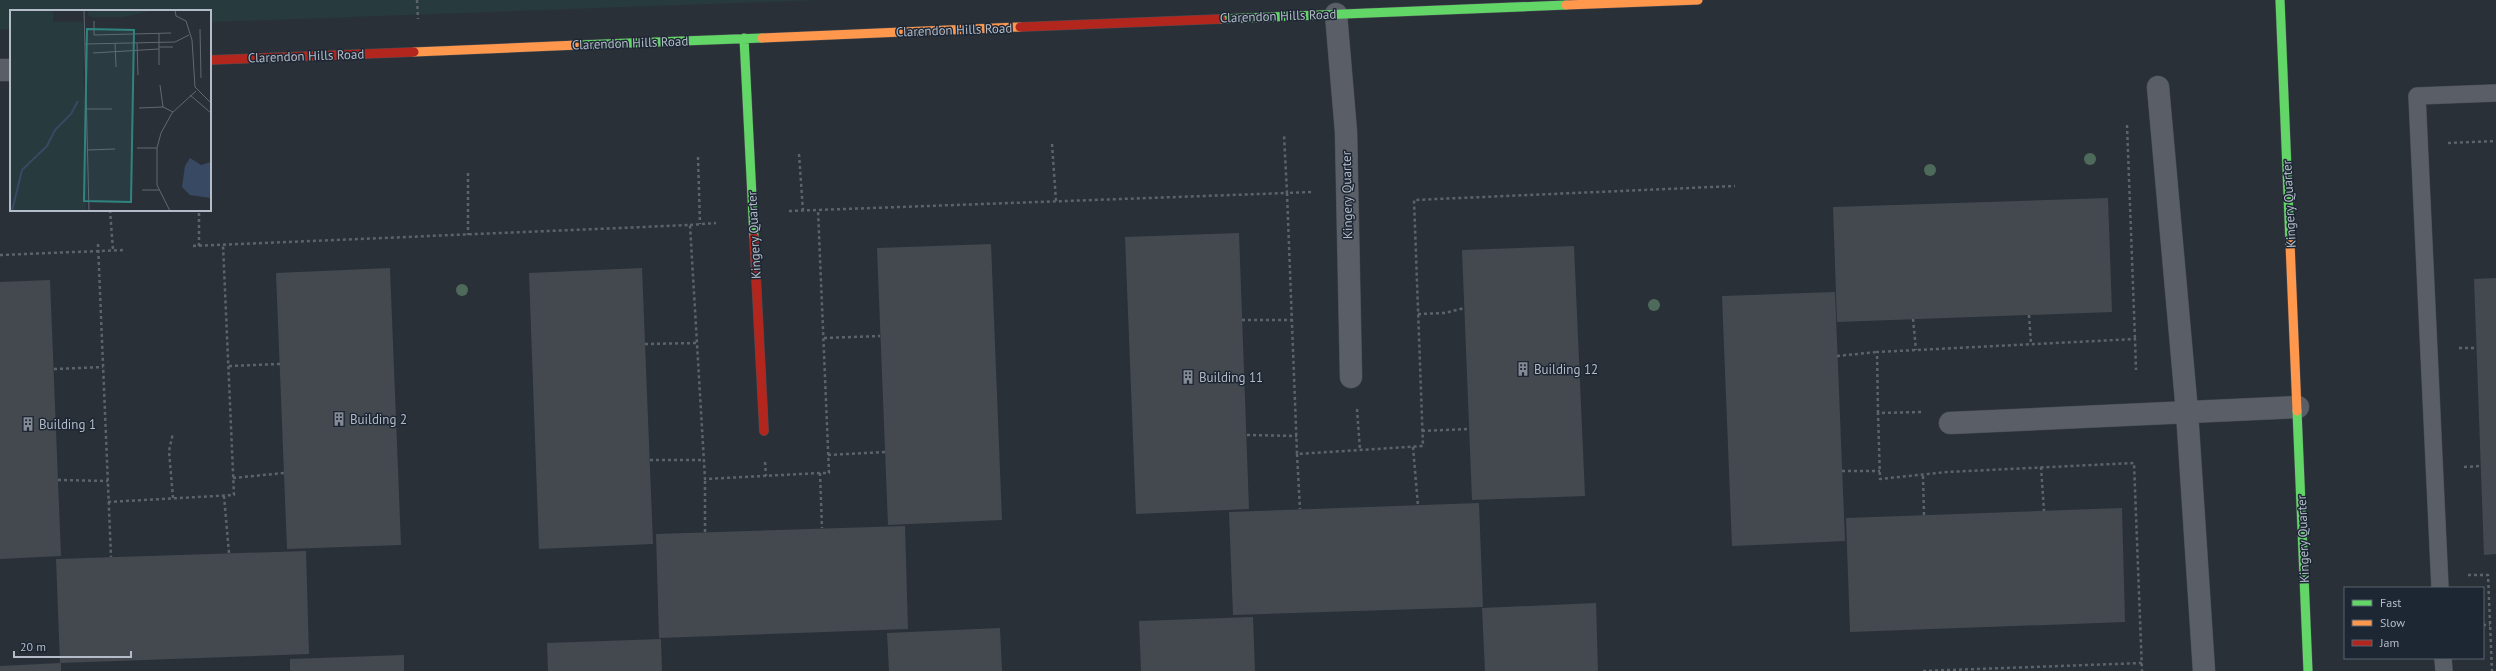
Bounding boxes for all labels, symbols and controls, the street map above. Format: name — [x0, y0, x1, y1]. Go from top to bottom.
street label: Clarendon Hills Road — [1219, 5, 1337, 27]
inset map — [10, 10, 211, 211]
street label: Clarendon Hills Road — [895, 19, 1013, 41]
street label: Clarendon Hills Road — [571, 32, 689, 54]
street label: Clarendon Hills Road — [247, 45, 365, 67]
street label: Kingery Quarter — [1338, 150, 1356, 239]
street label: Kingery Quarter — [2278, 159, 2300, 248]
street label: Kingery Quarter — [743, 190, 765, 279]
building icon: Building 12 — [1515, 361, 1531, 377]
place label: Building 12 — [1534, 361, 1598, 378]
building icon: Building 11 — [1180, 369, 1196, 385]
place label: Building 11 — [1199, 369, 1263, 386]
building icon: Building 2 — [331, 411, 347, 427]
place label: Building 2 — [350, 411, 407, 428]
building icon: Building 1 — [20, 416, 36, 432]
place label: Building 1 — [39, 416, 96, 433]
street label: Kingery Quarter — [2293, 494, 2313, 583]
legend — [2344, 587, 2484, 659]
text: Fast — [2380, 595, 2401, 610]
text: Slow — [2380, 615, 2405, 630]
scale bar — [14, 633, 131, 659]
text: Jam — [2379, 635, 2399, 650]
text: 20 m — [20, 639, 46, 654]

